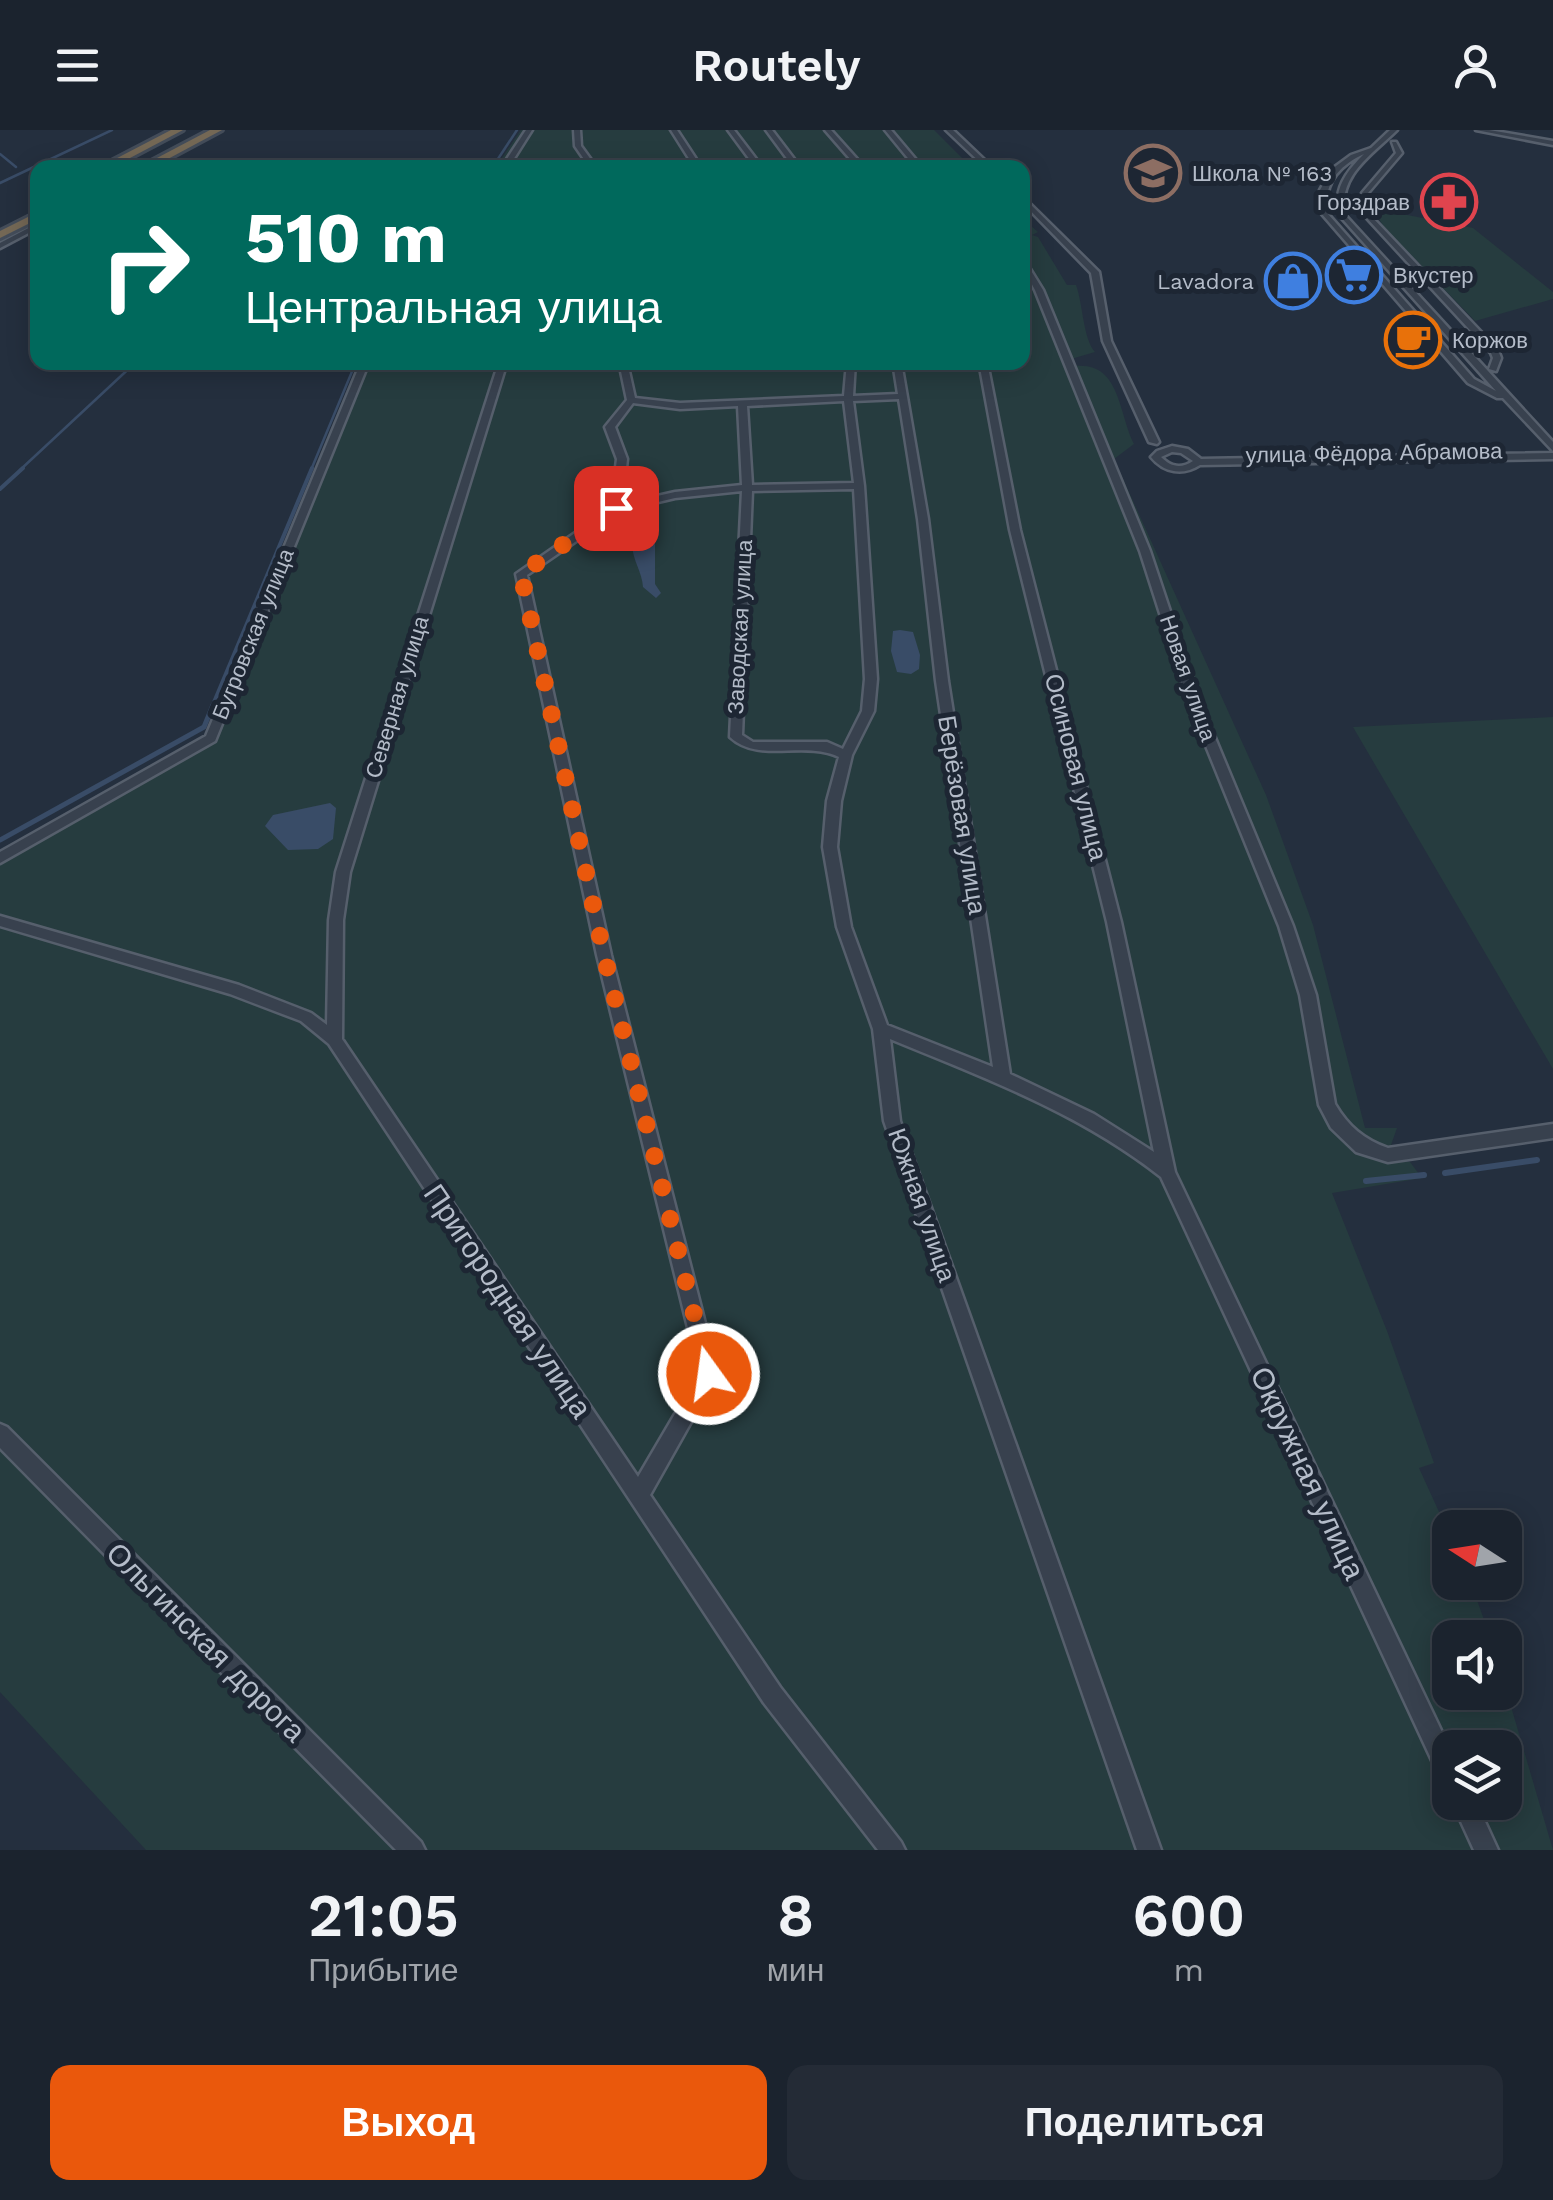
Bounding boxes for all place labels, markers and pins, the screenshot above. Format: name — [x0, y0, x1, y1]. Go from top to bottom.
school or university icon: Школа № 163 — [1123, 143, 1183, 203]
place label: Школа № 163 — [1192, 161, 1332, 186]
pharmacy icon: Горздрав — [1419, 172, 1479, 232]
place label: Горздрав — [1317, 190, 1410, 215]
supermarket icon: Вкустер — [1324, 245, 1384, 305]
shop icon: Lavadora — [1263, 251, 1323, 311]
place label: Вкустер — [1393, 263, 1474, 288]
place label: Lavadora — [1157, 269, 1254, 294]
cafe icon: Коржов — [1383, 310, 1443, 370]
place label: Коржов — [1452, 328, 1528, 353]
pin — [574, 466, 659, 551]

